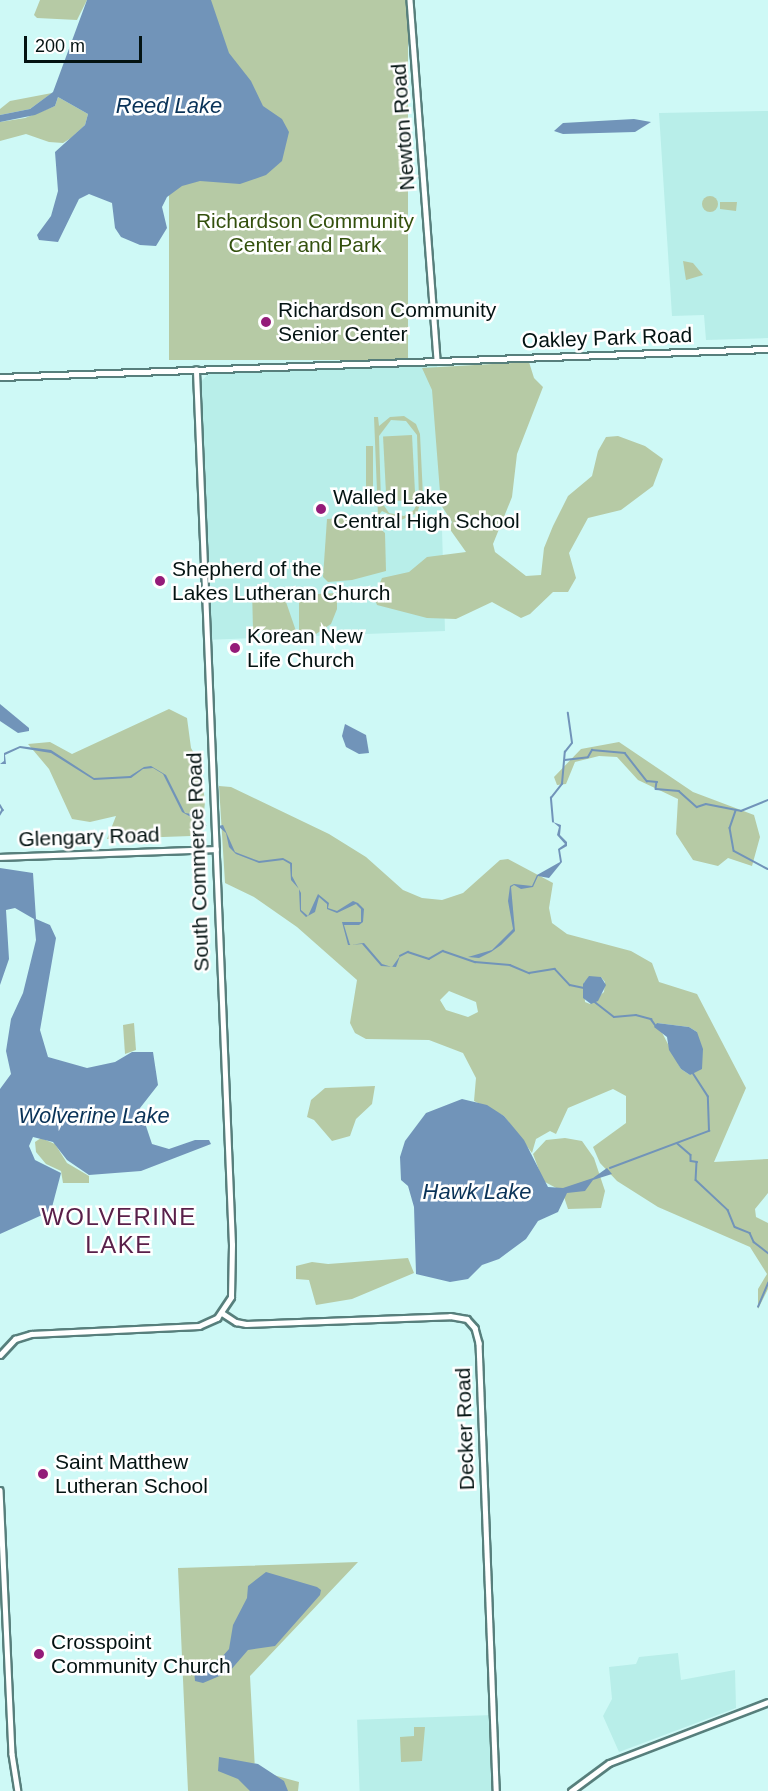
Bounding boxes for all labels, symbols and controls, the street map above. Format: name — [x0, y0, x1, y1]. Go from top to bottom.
scale bar — [27, 24, 146, 62]
text: 200 m — [35, 36, 85, 56]
street label: Newton Road — [386, 63, 420, 191]
water label: Reed Lake — [116, 93, 222, 119]
park label: Richardson Community Center and Park — [196, 208, 414, 258]
place label: Richardson Community Senior Center — [278, 297, 496, 347]
marker: Richardson Community Senior Center — [259, 315, 273, 329]
street label: Oakley Park Road — [521, 322, 693, 354]
place label: Walled Lake Central High School — [333, 484, 520, 534]
marker: Walled Lake Central High School — [314, 502, 328, 516]
place label: Shepherd of the Lakes Lutheran Church — [172, 556, 390, 606]
marker: Shepherd of the Lakes Lutheran Church — [153, 574, 167, 588]
place label: Korean New Life Church — [247, 623, 363, 673]
marker: Korean New Life Church — [228, 641, 242, 655]
street label: South Commerce Road — [182, 752, 214, 972]
street label: Glengary Road — [18, 822, 160, 852]
water label: Wolverine Lake — [18, 1103, 170, 1129]
water label: Hawk Lake — [423, 1179, 531, 1205]
district label: WOLVERINE LAKE — [41, 1203, 197, 1259]
street label: Decker Road — [450, 1367, 480, 1491]
place label: Saint Matthew Lutheran School — [55, 1449, 208, 1499]
marker: Saint Matthew Lutheran School — [36, 1467, 50, 1481]
place label: Crosspoint Community Church — [51, 1629, 231, 1679]
marker: Crosspoint Community Church — [32, 1647, 46, 1661]

